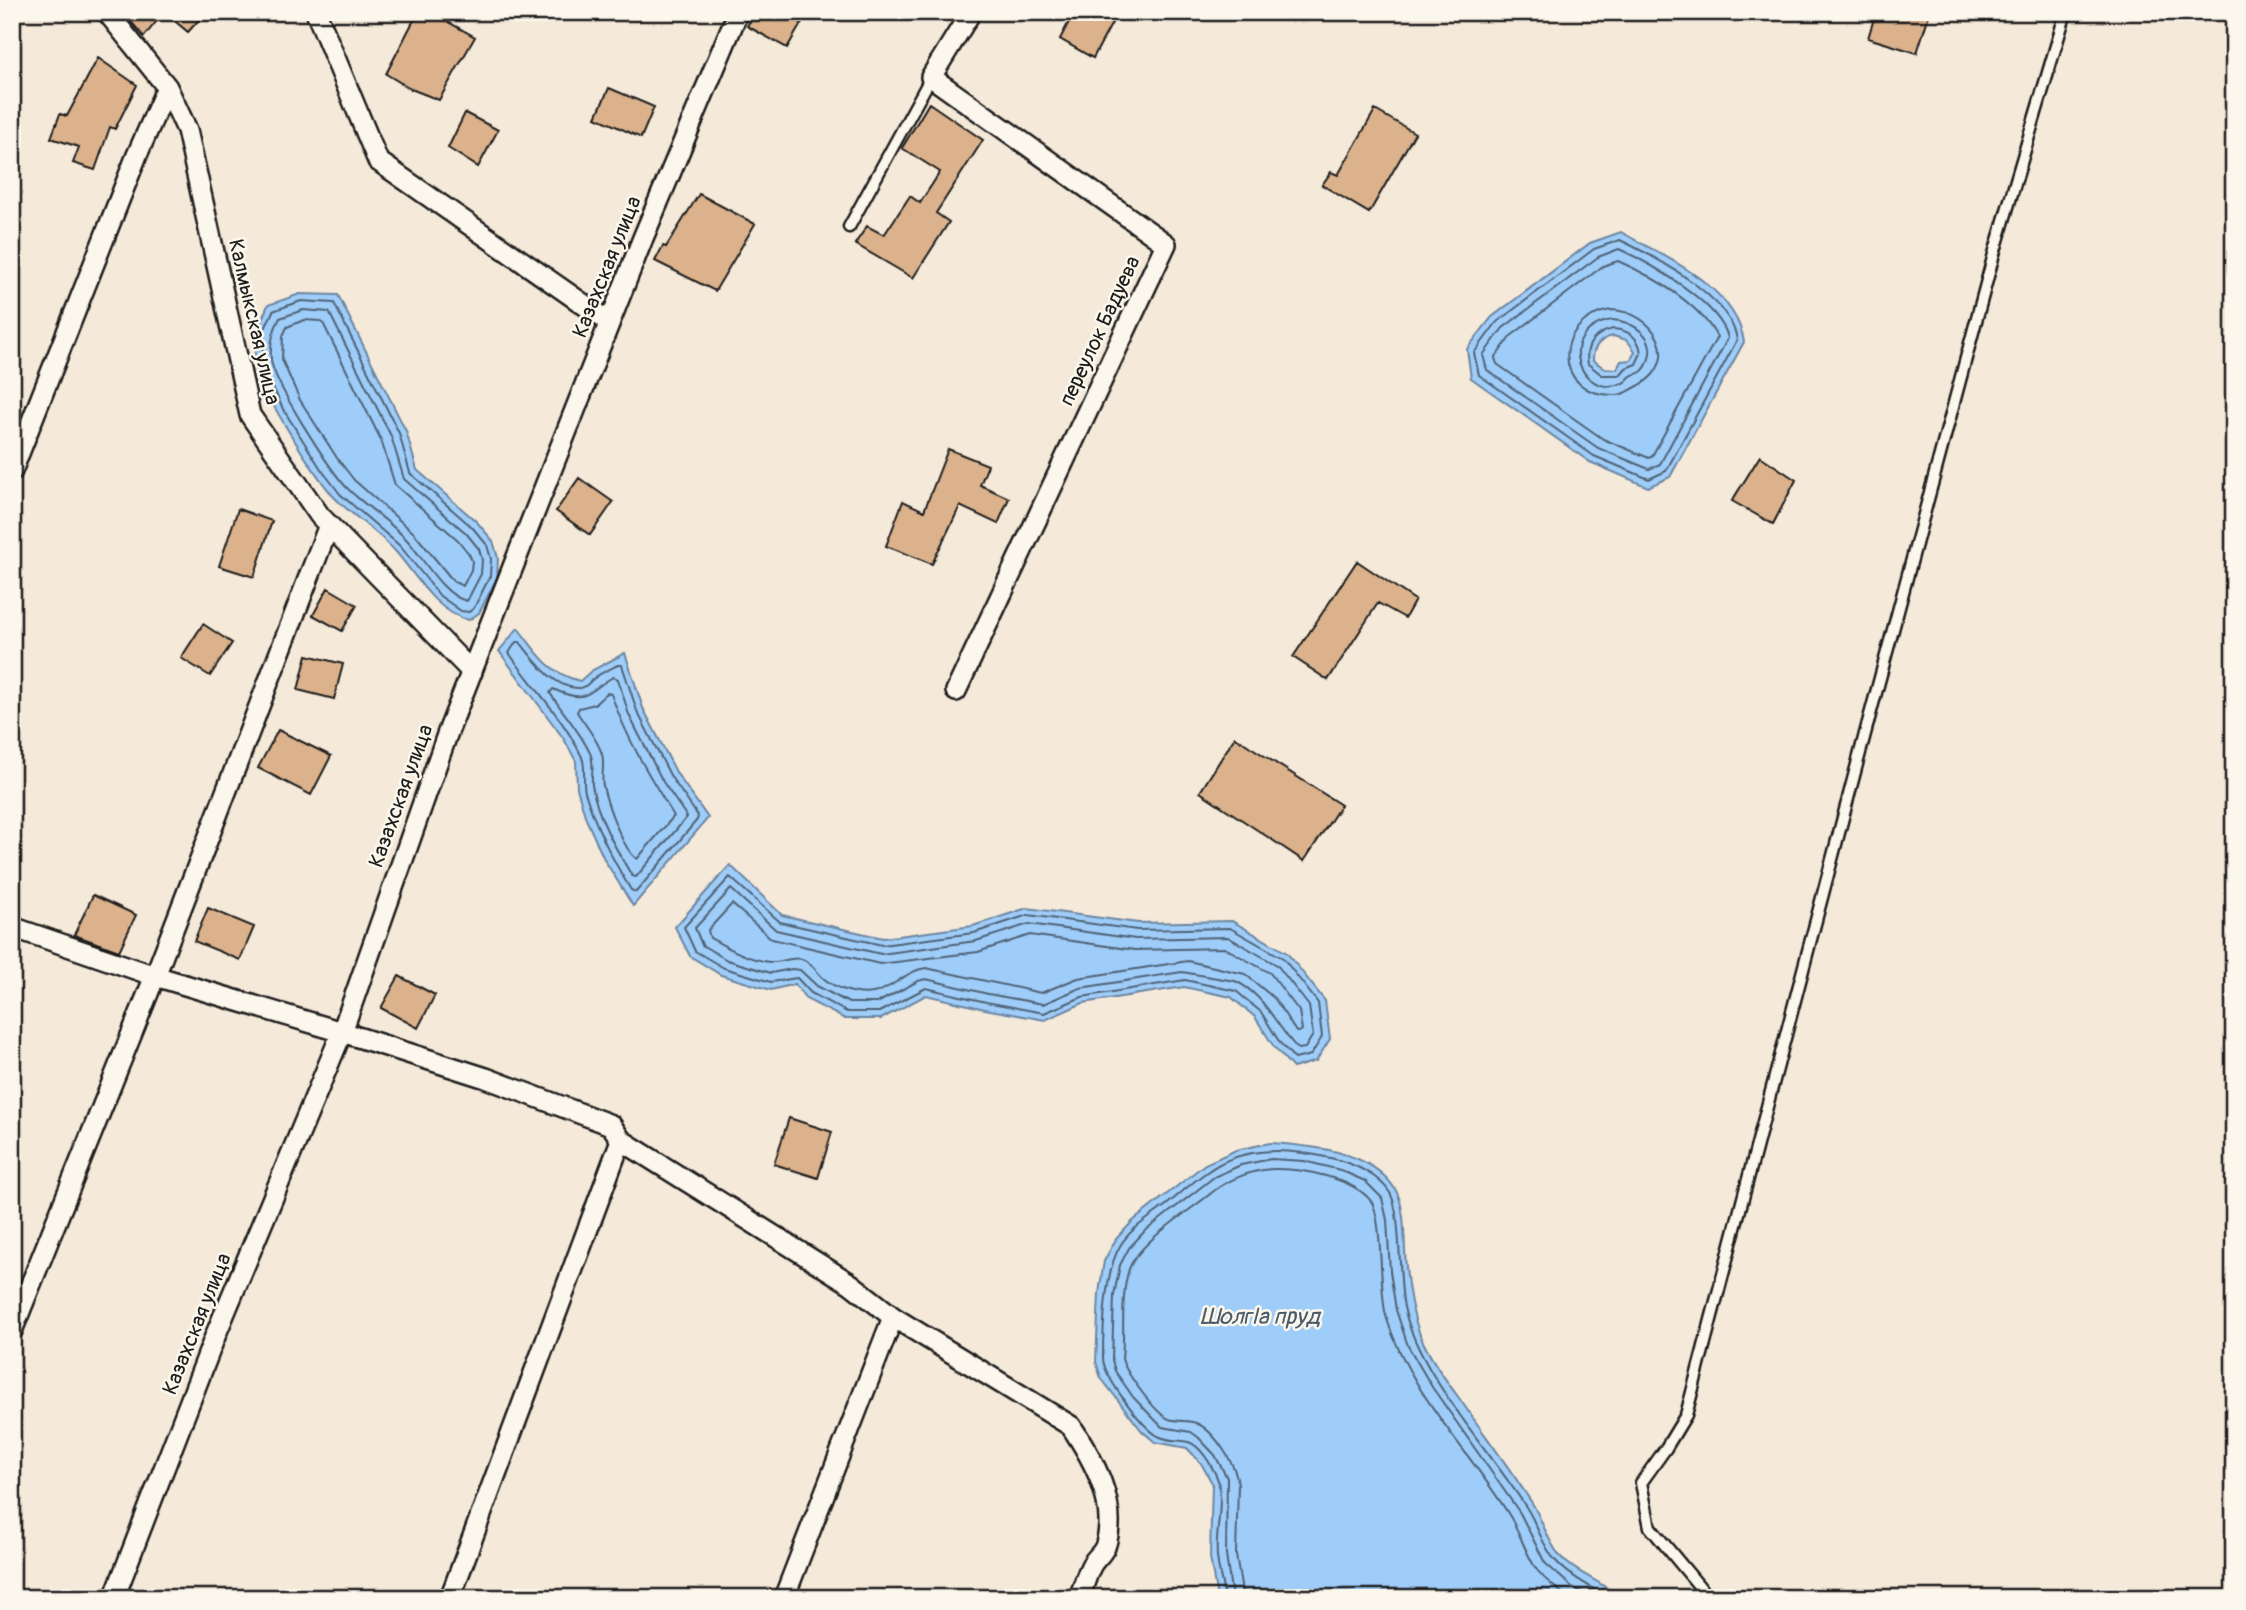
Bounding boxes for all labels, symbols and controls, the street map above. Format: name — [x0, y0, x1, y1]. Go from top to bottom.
street label: Казахская улица — [566, 192, 648, 342]
street label: Калмыкская улица — [222, 237, 286, 407]
street label: переулок Бадуева — [1053, 252, 1147, 410]
street label: Казахская улица — [363, 721, 439, 871]
street label: Казахская улица — [156, 1249, 238, 1399]
water label: ШолгIа пруд — [1200, 1302, 1322, 1331]

